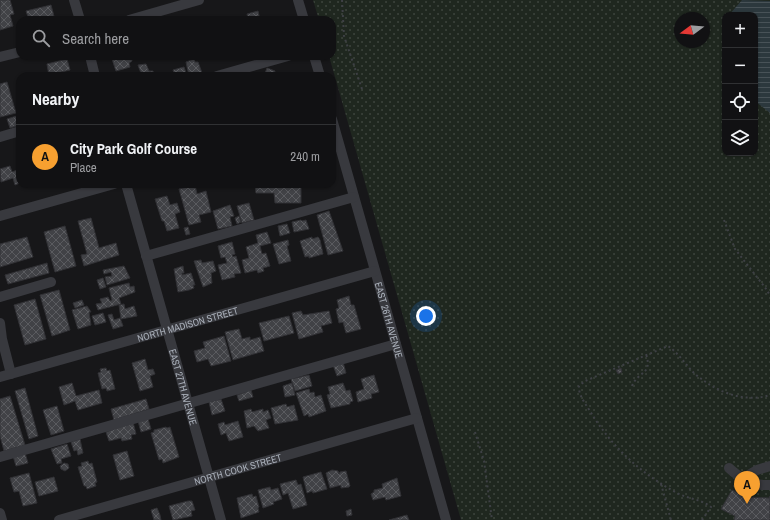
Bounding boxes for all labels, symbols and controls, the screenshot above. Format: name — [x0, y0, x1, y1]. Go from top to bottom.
north arrow — [674, 12, 710, 48]
map controls — [722, 12, 758, 156]
button: + — [722, 12, 758, 48]
search box — [16, 16, 336, 60]
icon: search — [30, 27, 52, 49]
text: Search here — [62, 28, 129, 49]
button: − — [722, 48, 758, 84]
button: locate — [722, 84, 758, 120]
text: Nearby — [32, 87, 79, 110]
button: layers — [722, 120, 758, 156]
text: City Park Golf Course — [70, 138, 197, 159]
text: A — [41, 148, 49, 165]
text: 240 m — [290, 148, 320, 165]
text: Place — [70, 159, 97, 176]
street label: EAST 26TH AVENUE — [372, 280, 406, 360]
street label: NORTH MADISON STREET — [136, 304, 240, 344]
your location — [416, 306, 436, 326]
street label: EAST 27TH AVENUE — [166, 347, 200, 427]
street label: NORTH COOK STREET — [193, 450, 283, 488]
pin: A — [734, 471, 760, 504]

